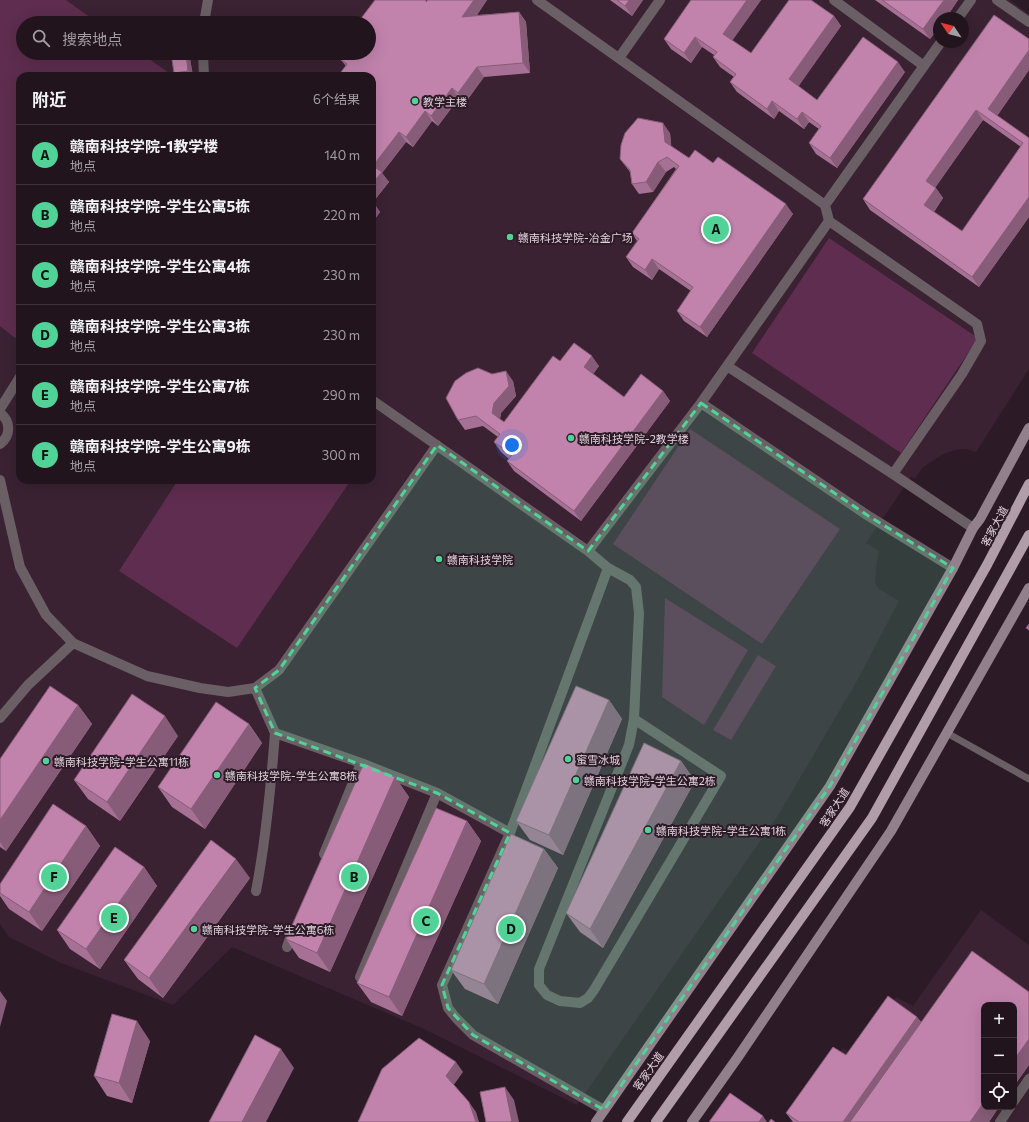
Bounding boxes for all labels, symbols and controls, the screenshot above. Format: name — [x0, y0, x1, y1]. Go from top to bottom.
north arrow — [933, 12, 969, 48]
search box — [16, 16, 376, 60]
icon: search — [30, 27, 52, 49]
text: 搜索地点 — [62, 30, 122, 48]
text: 附近 — [32, 89, 66, 110]
text: 6个结果 — [313, 91, 360, 107]
place label: 教学主楼 — [423, 95, 467, 108]
marker: 教学主楼 — [410, 96, 420, 106]
text: 赣南科技学院-1教学楼 — [70, 137, 218, 155]
text: A — [40, 147, 50, 163]
text: 140 m — [324, 147, 360, 163]
text: 地点 — [70, 158, 96, 174]
text: 赣南科技学院-学生公寓5栋 — [70, 197, 250, 215]
text: B — [41, 207, 49, 223]
text: 220 m — [323, 207, 360, 223]
pin: A — [703, 214, 729, 244]
text: 地点 — [70, 218, 96, 234]
place label: 赣南科技学院-冶金广场 — [518, 231, 633, 244]
marker: 赣南科技学院-冶金广场 — [505, 232, 515, 242]
text: 赣南科技学院-学生公寓4栋 — [70, 257, 251, 275]
text: C — [41, 267, 49, 283]
text: 230 m — [323, 267, 360, 283]
text: 地点 — [70, 278, 96, 294]
text: 赣南科技学院-学生公寓3栋 — [70, 317, 250, 335]
text: D — [40, 327, 50, 343]
text: 230 m — [323, 327, 360, 343]
text: 地点 — [70, 338, 96, 354]
text: 赣南科技学院-学生公寓7栋 — [70, 377, 250, 395]
text: E — [41, 387, 49, 403]
text: 290 m — [323, 387, 360, 403]
text: 地点 — [70, 398, 96, 414]
place label: 赣南科技学院-2教学楼 — [579, 432, 689, 445]
marker: 赣南科技学院-2教学楼 — [566, 433, 576, 443]
your location — [502, 435, 522, 455]
text: 赣南科技学院-学生公寓9栋 — [70, 437, 251, 455]
text: F — [41, 447, 49, 463]
text: 300 m — [322, 447, 360, 463]
text: 地点 — [70, 458, 96, 474]
street label: 客家大道 — [978, 504, 1010, 548]
place label: 赣南科技学院 — [447, 553, 513, 566]
marker: 赣南科技学院 — [434, 554, 444, 564]
place label: 蜜雪冰城 — [576, 753, 620, 766]
marker: 蜜雪冰城 — [563, 754, 573, 764]
place label: 赣南科技学院-学生公寓11栋 — [54, 755, 189, 768]
marker: 赣南科技学院-学生公寓11栋 — [41, 756, 51, 766]
place label: 赣南科技学院-学生公寓8栋 — [225, 769, 357, 782]
marker: 赣南科技学院-学生公寓8栋 — [212, 770, 222, 780]
place label: 赣南科技学院-学生公寓2栋 — [584, 774, 716, 787]
marker: 赣南科技学院-学生公寓2栋 — [571, 775, 581, 785]
street label: 客家大道 — [817, 785, 851, 829]
place label: 赣南科技学院-学生公寓1栋 — [656, 824, 786, 837]
marker: 赣南科技学院-学生公寓1栋 — [643, 825, 653, 835]
pin: F — [41, 862, 67, 892]
pin: B — [341, 862, 367, 892]
pin: E — [101, 903, 127, 933]
pin: C — [413, 906, 439, 936]
pin: D — [498, 914, 524, 944]
place label: 赣南科技学院-学生公寓6栋 — [202, 923, 334, 936]
marker: 赣南科技学院-学生公寓6栋 — [189, 924, 199, 934]
map controls — [981, 1002, 1017, 1110]
button: + — [981, 1002, 1017, 1038]
button: − — [981, 1038, 1017, 1074]
street label: 客家大道 — [630, 1049, 666, 1093]
button: locate — [981, 1074, 1017, 1110]

